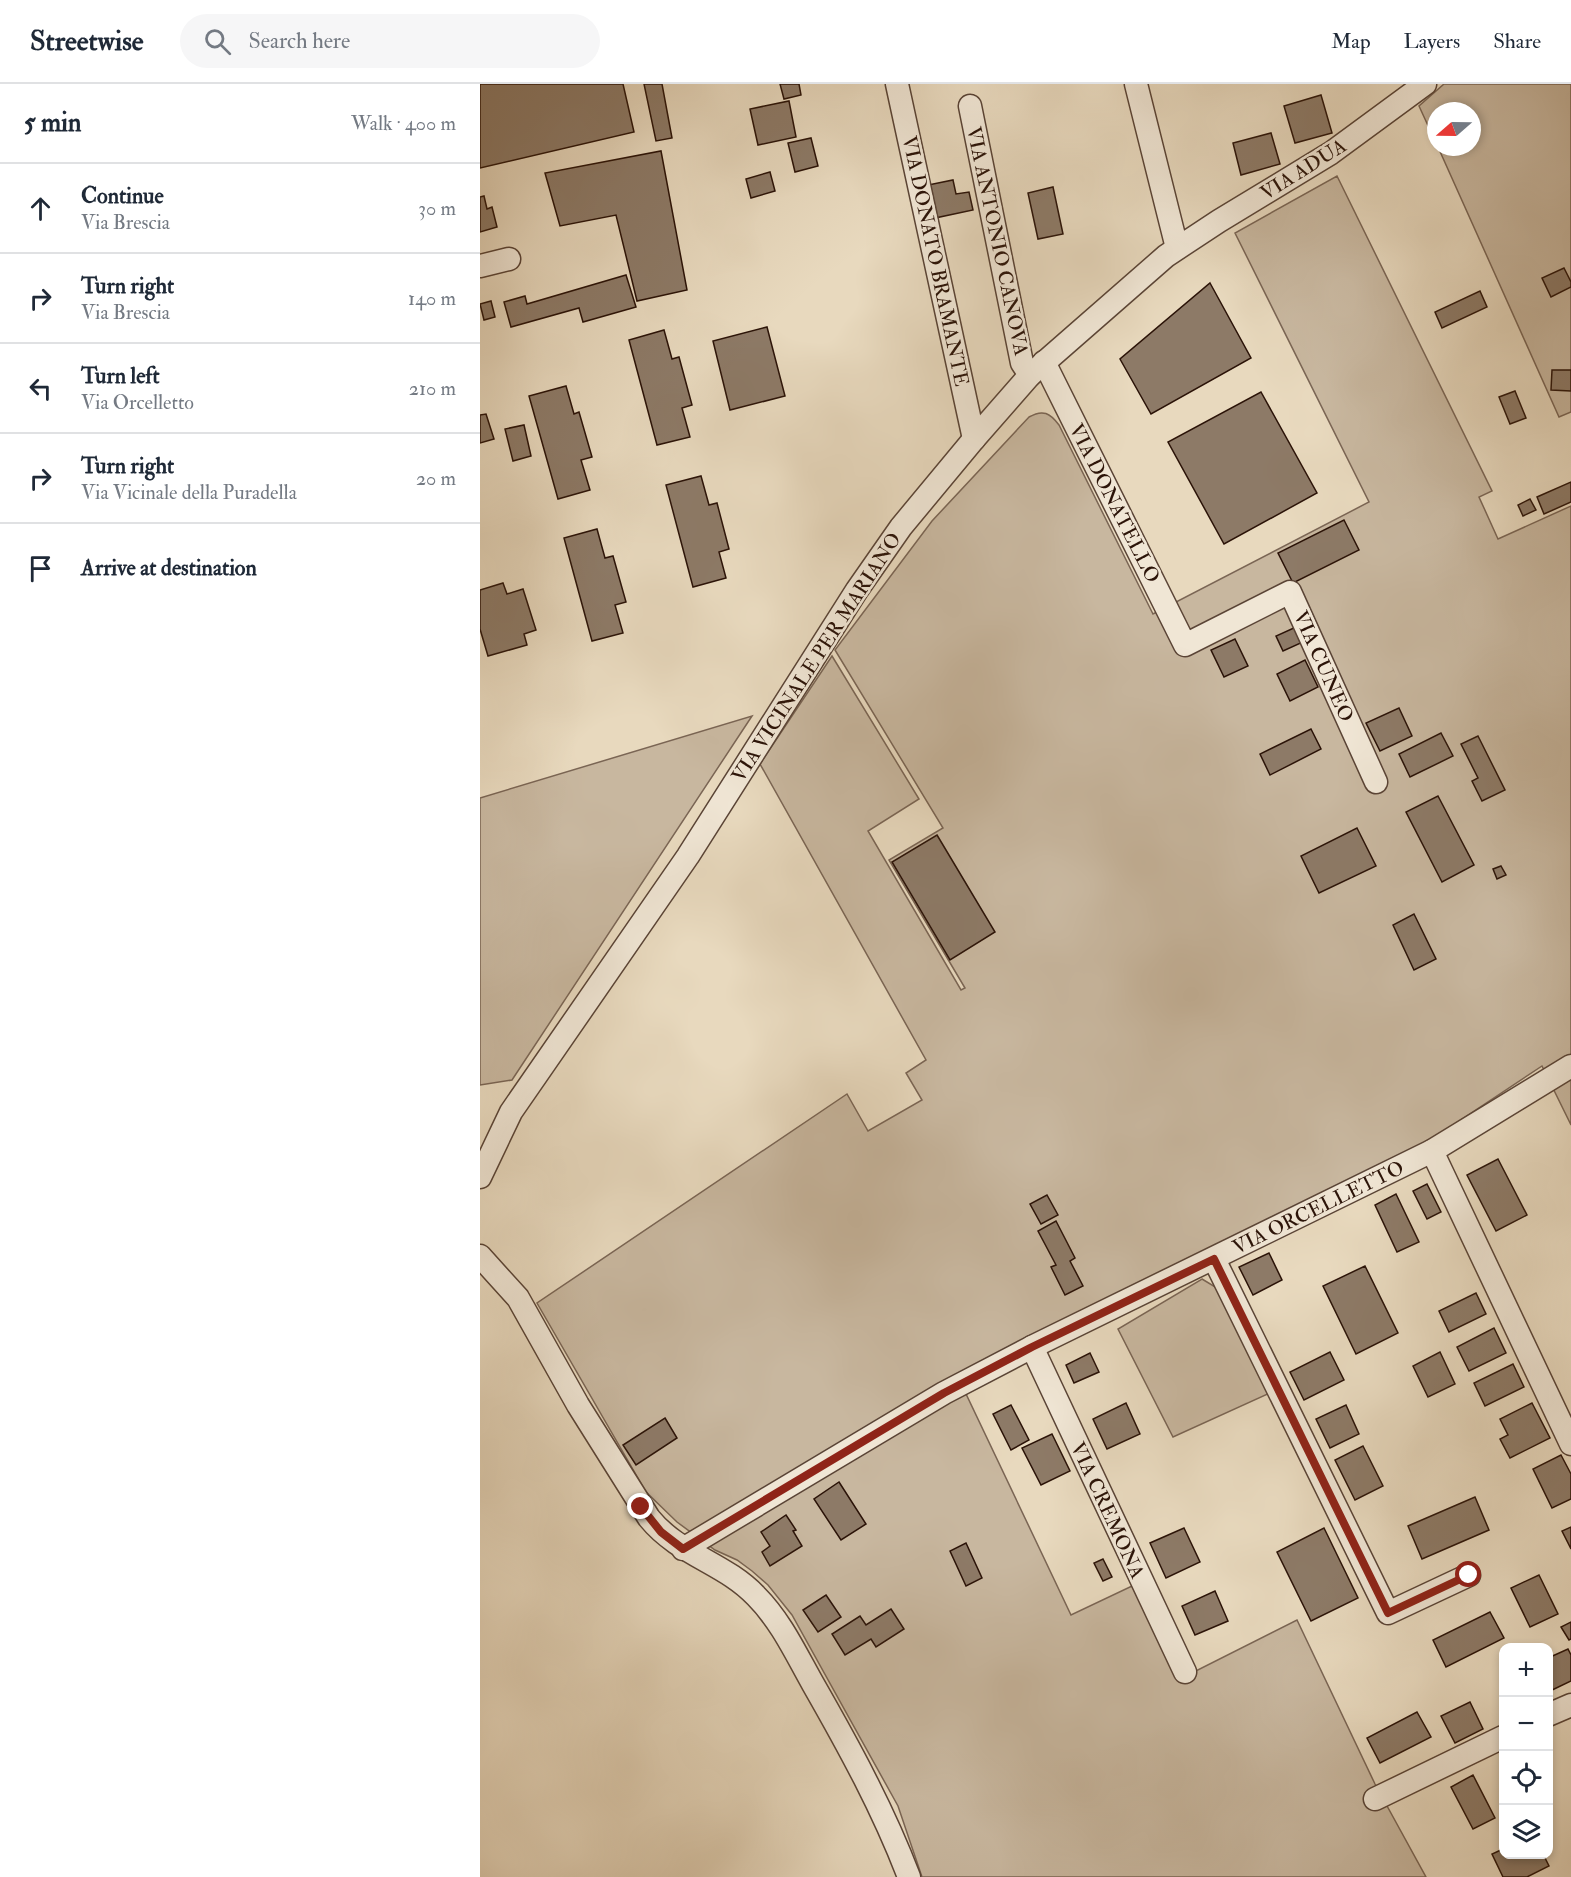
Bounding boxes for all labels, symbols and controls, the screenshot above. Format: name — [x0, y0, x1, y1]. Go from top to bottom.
search box — [180, 14, 600, 68]
text: Streetwise — [30, 24, 144, 59]
icon: search — [201, 25, 234, 58]
text: Search here — [249, 27, 350, 55]
text: Map — [1331, 28, 1371, 55]
text: Layers — [1404, 28, 1460, 55]
text: Share — [1493, 28, 1541, 55]
north arrow — [1427, 102, 1481, 156]
text: 5 min — [24, 107, 81, 139]
text: Walk · 400 m — [351, 111, 456, 136]
street label: VIA ANTONIO CANOVA — [961, 124, 1034, 358]
street label: VIA DONATO BRAMANTE — [897, 133, 974, 389]
street label: VIA ADUA — [1256, 133, 1351, 206]
text: Continue — [81, 182, 164, 210]
icon: ahead — [24, 192, 57, 225]
text: 30 m — [418, 196, 456, 221]
text: Via Brescia — [81, 210, 170, 235]
text: Turn right — [81, 272, 174, 300]
icon: right — [24, 282, 57, 315]
text: 140 m — [408, 286, 456, 311]
text: Via Brescia — [81, 300, 170, 325]
text: Turn left — [81, 362, 160, 390]
icon: left — [24, 372, 57, 405]
text: 210 m — [409, 376, 456, 401]
text: Via Orcelletto — [81, 390, 194, 415]
street label: VIA DONATELLO — [1064, 419, 1166, 587]
text: Turn right — [81, 452, 174, 480]
icon: right — [24, 462, 57, 495]
text: 20 m — [416, 466, 456, 491]
text: Via Vicinale della Puradella — [81, 480, 297, 505]
street label: VIA VICINALE PER MARIANO — [726, 528, 907, 787]
icon: arrive — [24, 552, 57, 585]
text: Arrive at destination — [81, 554, 257, 582]
street label: VIA CUNEO — [1288, 607, 1359, 726]
street label: VIA ORCELLETTO — [1228, 1155, 1408, 1260]
street label: VIA CREMONA — [1065, 1438, 1150, 1583]
route end — [627, 1493, 653, 1519]
route start — [1455, 1561, 1481, 1587]
map controls — [1499, 1643, 1553, 1859]
button: + — [1499, 1643, 1553, 1697]
button: − — [1499, 1697, 1553, 1751]
button: locate — [1499, 1751, 1553, 1805]
button: layers — [1499, 1805, 1553, 1859]

